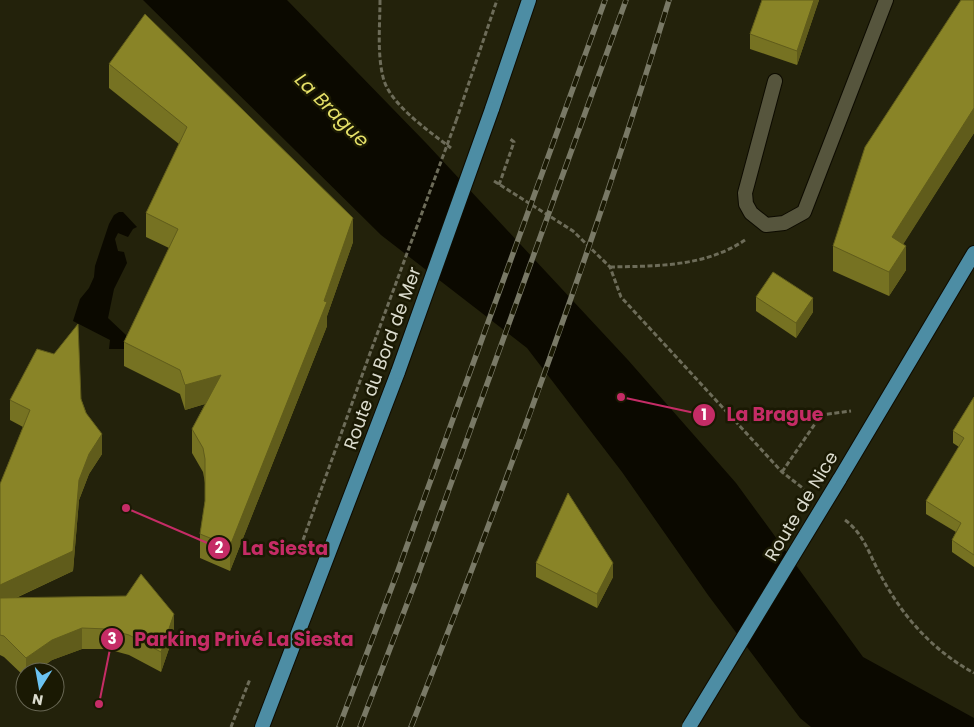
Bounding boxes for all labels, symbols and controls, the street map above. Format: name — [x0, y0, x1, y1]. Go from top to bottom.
water label: La Brague — [289, 67, 375, 153]
street label: Route du Bord de Mer — [337, 263, 427, 453]
callout: La Brague — [691, 398, 833, 432]
text: La Brague — [727, 401, 824, 428]
text: 1 — [701, 404, 707, 425]
street label: Route de Nice — [758, 446, 844, 566]
callout: La Siesta — [207, 531, 338, 565]
text: La Siesta — [242, 535, 328, 562]
text: 2 — [215, 537, 224, 558]
callout: Parking Privé La Siesta — [100, 622, 364, 656]
text: Parking Privé La Siesta — [134, 626, 354, 653]
text: 3 — [107, 628, 117, 649]
north arrow — [15, 662, 65, 712]
text: N — [30, 689, 45, 711]

